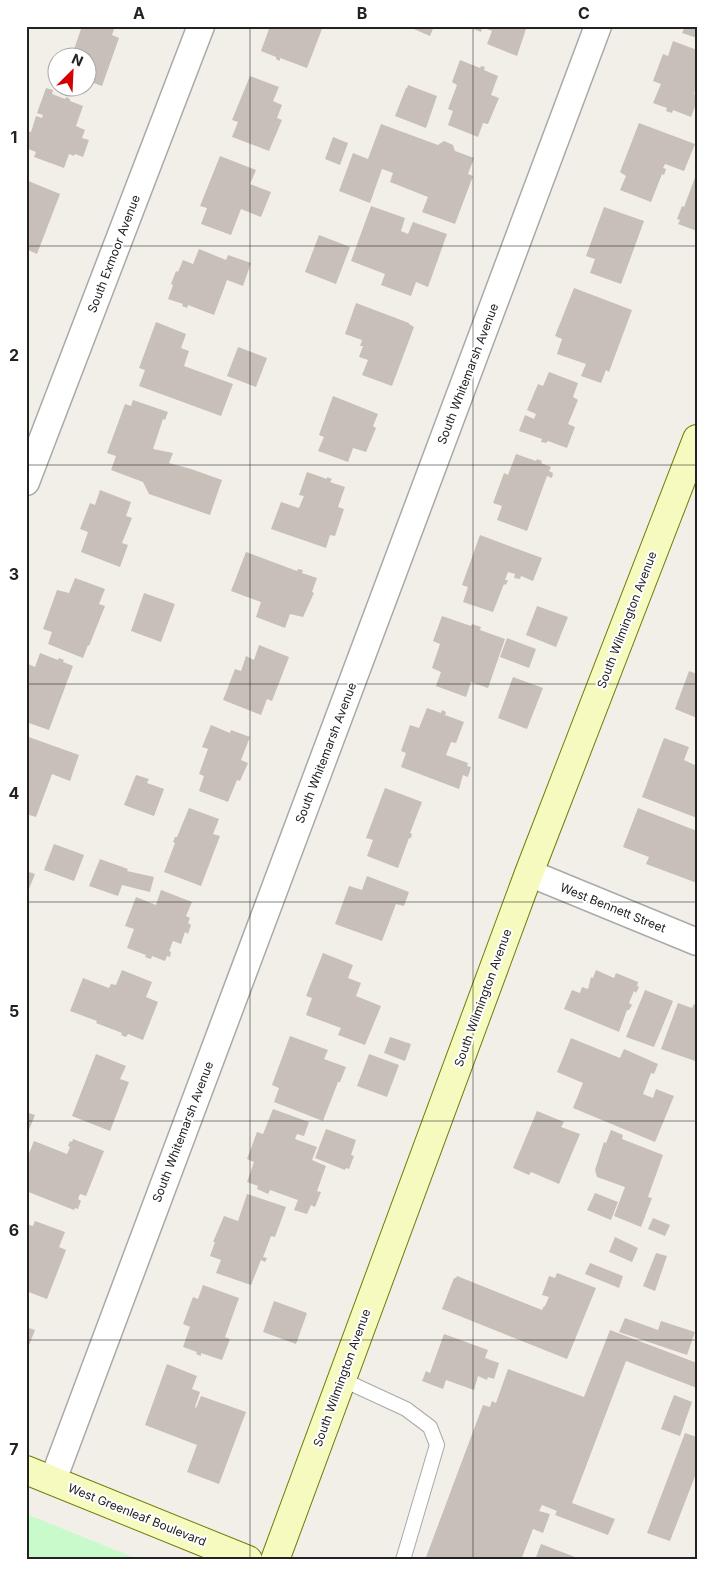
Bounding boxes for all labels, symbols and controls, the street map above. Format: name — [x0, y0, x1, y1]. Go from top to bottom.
text: A — [133, 3, 145, 23]
text: B — [357, 3, 367, 23]
text: C — [578, 3, 590, 23]
north arrow — [48, 48, 98, 98]
text: N — [69, 50, 86, 70]
text: 1 — [11, 127, 17, 147]
street label: South Exmoor Avenue — [84, 193, 143, 315]
street label: South Whitemarsh Avenue — [434, 301, 501, 446]
text: 2 — [9, 345, 19, 365]
street label: South Wilmington Avenue — [593, 549, 660, 690]
text: 3 — [9, 564, 19, 584]
street label: South Whitemarsh Avenue — [292, 680, 359, 825]
text: 4 — [9, 783, 20, 803]
street label: West Bennett Street — [558, 879, 668, 936]
street label: South Wilmington Avenue — [451, 927, 514, 1069]
text: 5 — [9, 1001, 19, 1021]
street label: South Whitemarsh Avenue — [149, 1059, 216, 1204]
text: 6 — [9, 1220, 19, 1240]
street label: South Wilmington Avenue — [310, 1307, 373, 1449]
text: 7 — [9, 1439, 19, 1459]
street label: West Greenleaf Boulevard — [66, 1480, 208, 1549]

